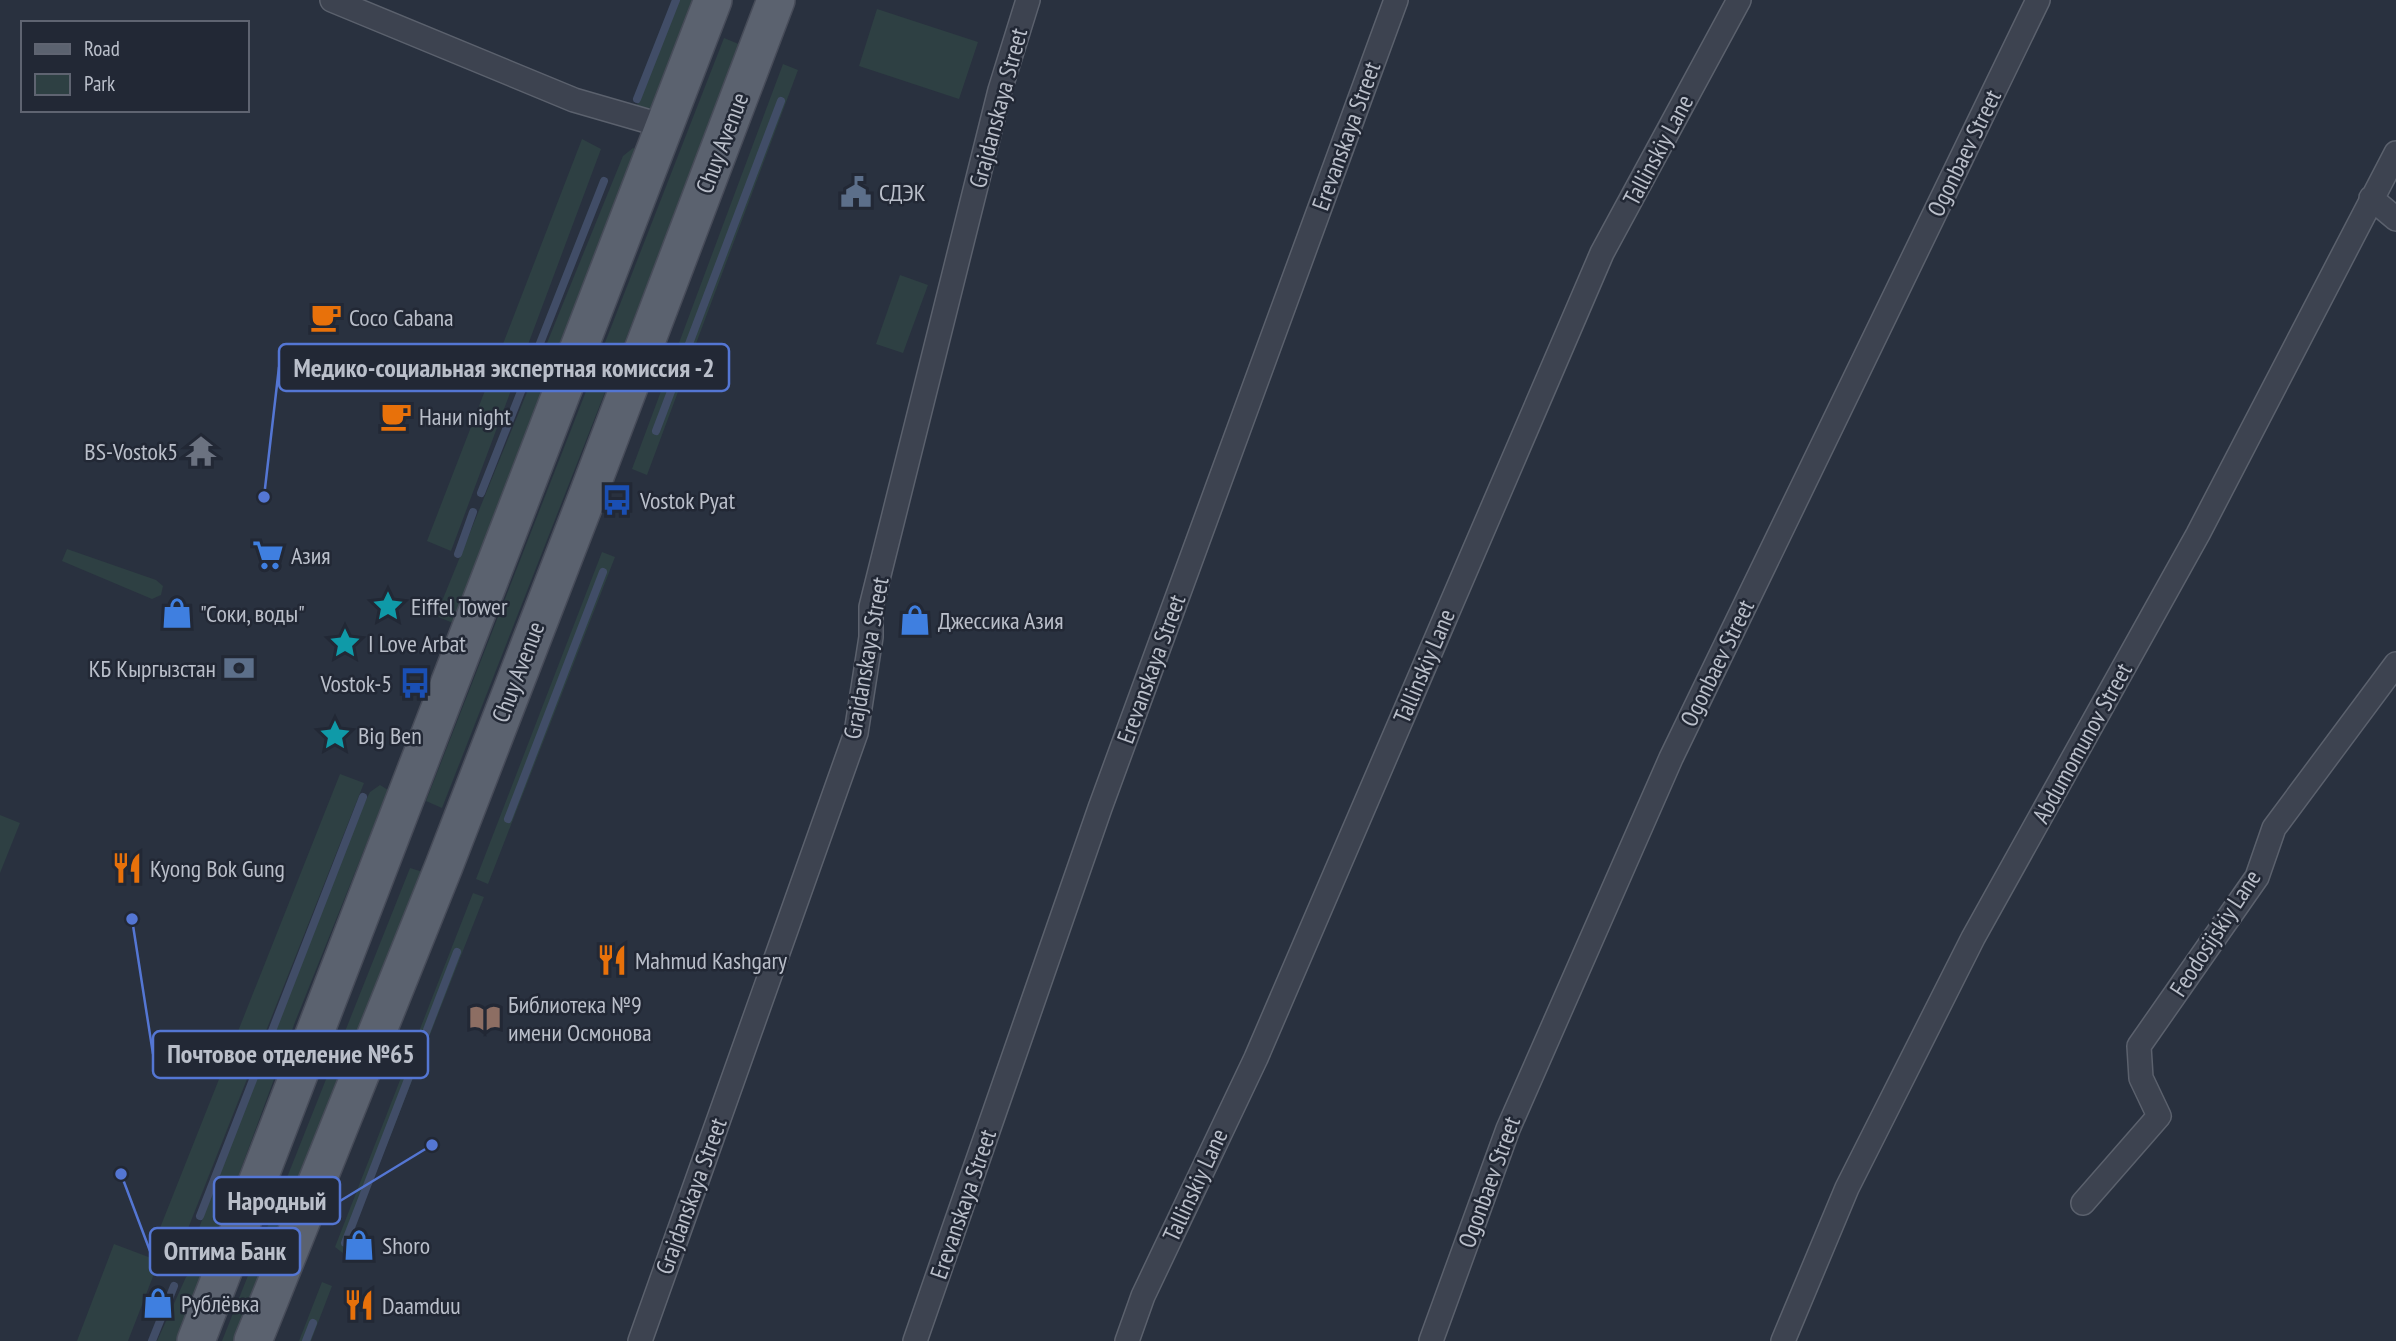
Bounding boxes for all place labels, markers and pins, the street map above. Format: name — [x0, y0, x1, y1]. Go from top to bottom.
public building icon: СДЭК — [839, 175, 873, 209]
place label: СДЭК — [879, 177, 926, 208]
cafe icon: Coco Cabana — [309, 300, 343, 334]
place label: Coco Cabana — [349, 302, 454, 333]
callout: Медико-социальная экспертная комиссия -2 — [279, 344, 729, 391]
cafe icon: Нани night — [379, 399, 413, 433]
place label: Нани night — [419, 401, 511, 432]
temple icon: BS-Vostok5 — [184, 434, 218, 468]
place label: BS-Vostok5 — [84, 436, 178, 467]
bus stop icon: Vostok Pyat — [600, 483, 634, 517]
place label: Vostok Pyat — [639, 485, 735, 516]
supermarket icon: Азия — [251, 538, 285, 572]
place label: Азия — [291, 540, 331, 571]
place icon: Eiffel Tower — [371, 589, 405, 623]
place label: Eiffel Tower — [411, 591, 508, 622]
shop icon: "Соки, воды" — [160, 596, 194, 630]
place label: "Соки, воды" — [200, 598, 305, 629]
shop icon: Джессика Азия — [898, 603, 932, 637]
place label: Джессика Азия — [938, 605, 1064, 636]
place icon: I Love Arbat — [328, 626, 362, 660]
place label: I Love Arbat — [368, 628, 466, 659]
bank icon: КБ Кыргызстан — [222, 651, 256, 685]
place label: КБ Кыргызстан — [89, 653, 216, 684]
bus stop icon: Vostok-5 — [398, 666, 432, 700]
place label: Vostok-5 — [320, 668, 392, 699]
place icon: Big Ben — [318, 718, 352, 752]
place label: Big Ben — [358, 720, 422, 751]
restaurant icon: Kyong Bok Gung — [110, 851, 144, 885]
place label: Kyong Bok Gung — [150, 853, 285, 884]
restaurant icon: Mahmud Kashgary — [595, 943, 629, 977]
place label: Mahmud Kashgary — [635, 945, 787, 976]
place label: Библиотека №9 имени Осмонова — [508, 989, 652, 1048]
library icon: Библиотека №9 имени Осмонова — [468, 1001, 502, 1035]
callout: Почтовое отделение №65 — [153, 1031, 428, 1078]
callout: Народный — [214, 1177, 340, 1224]
callout: Оптима Банк — [150, 1228, 300, 1275]
shop icon: Shoro — [342, 1228, 376, 1262]
place label: Shoro — [382, 1230, 430, 1261]
shop icon: Рублёвка — [141, 1286, 175, 1320]
place label: Рублёвка — [181, 1288, 259, 1319]
restaurant icon: Daamduu — [342, 1288, 376, 1322]
place label: Daamduu — [382, 1290, 461, 1321]

